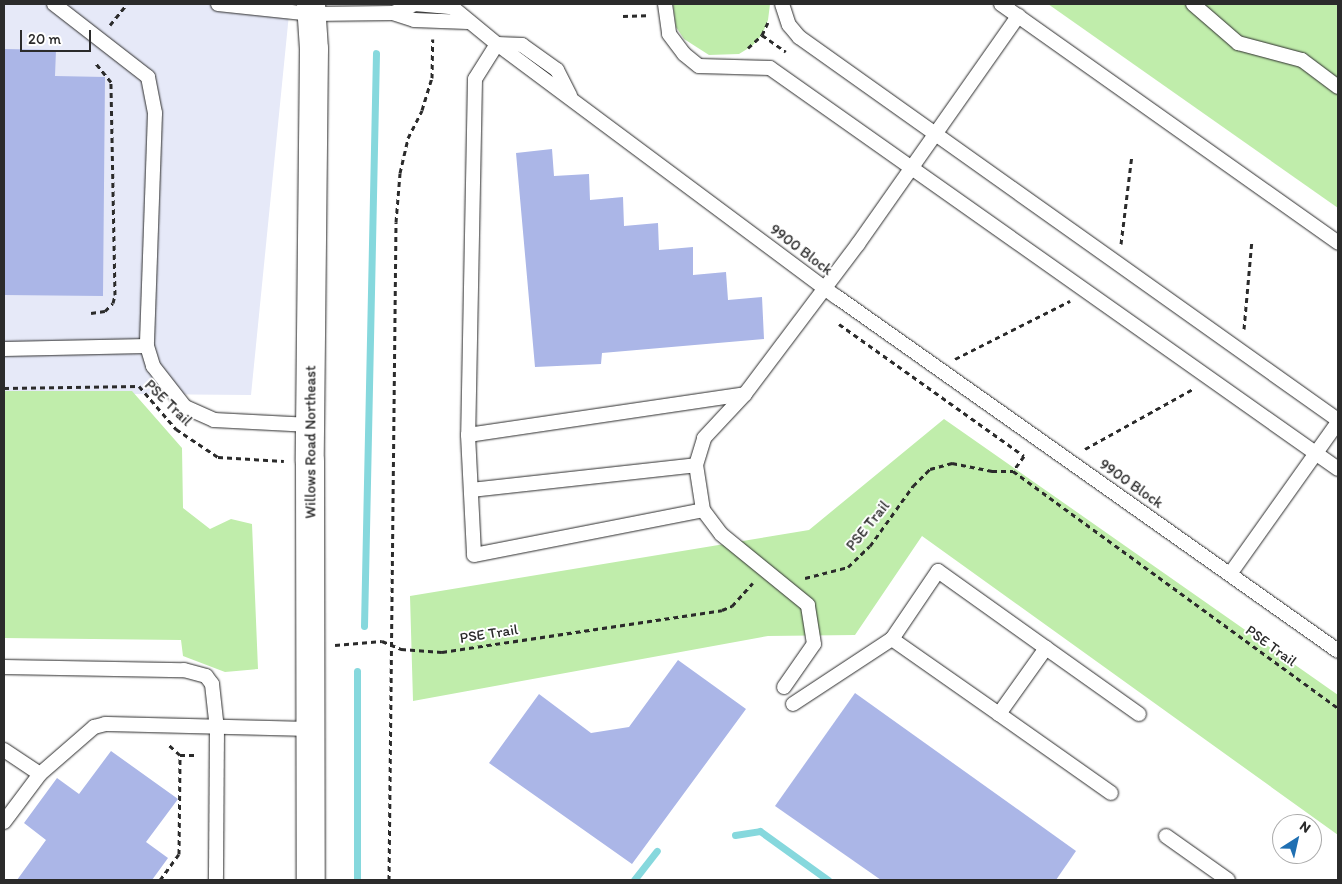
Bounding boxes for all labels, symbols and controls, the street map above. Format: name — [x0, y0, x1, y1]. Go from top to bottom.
scale bar — [22, 20, 94, 52]
text: 20 m — [28, 30, 61, 48]
street label: 9900 Block — [766, 221, 836, 279]
street label: Willows Road Northeast — [302, 365, 320, 519]
street label: PSE Trail — [141, 376, 195, 430]
street label: 9900 Block — [1096, 455, 1166, 513]
street label: PSE Trail — [843, 498, 893, 554]
street label: PSE Trail — [459, 621, 519, 647]
street label: PSE Trail — [1242, 622, 1300, 670]
north arrow — [1272, 814, 1322, 864]
text: N — [1297, 817, 1314, 837]

